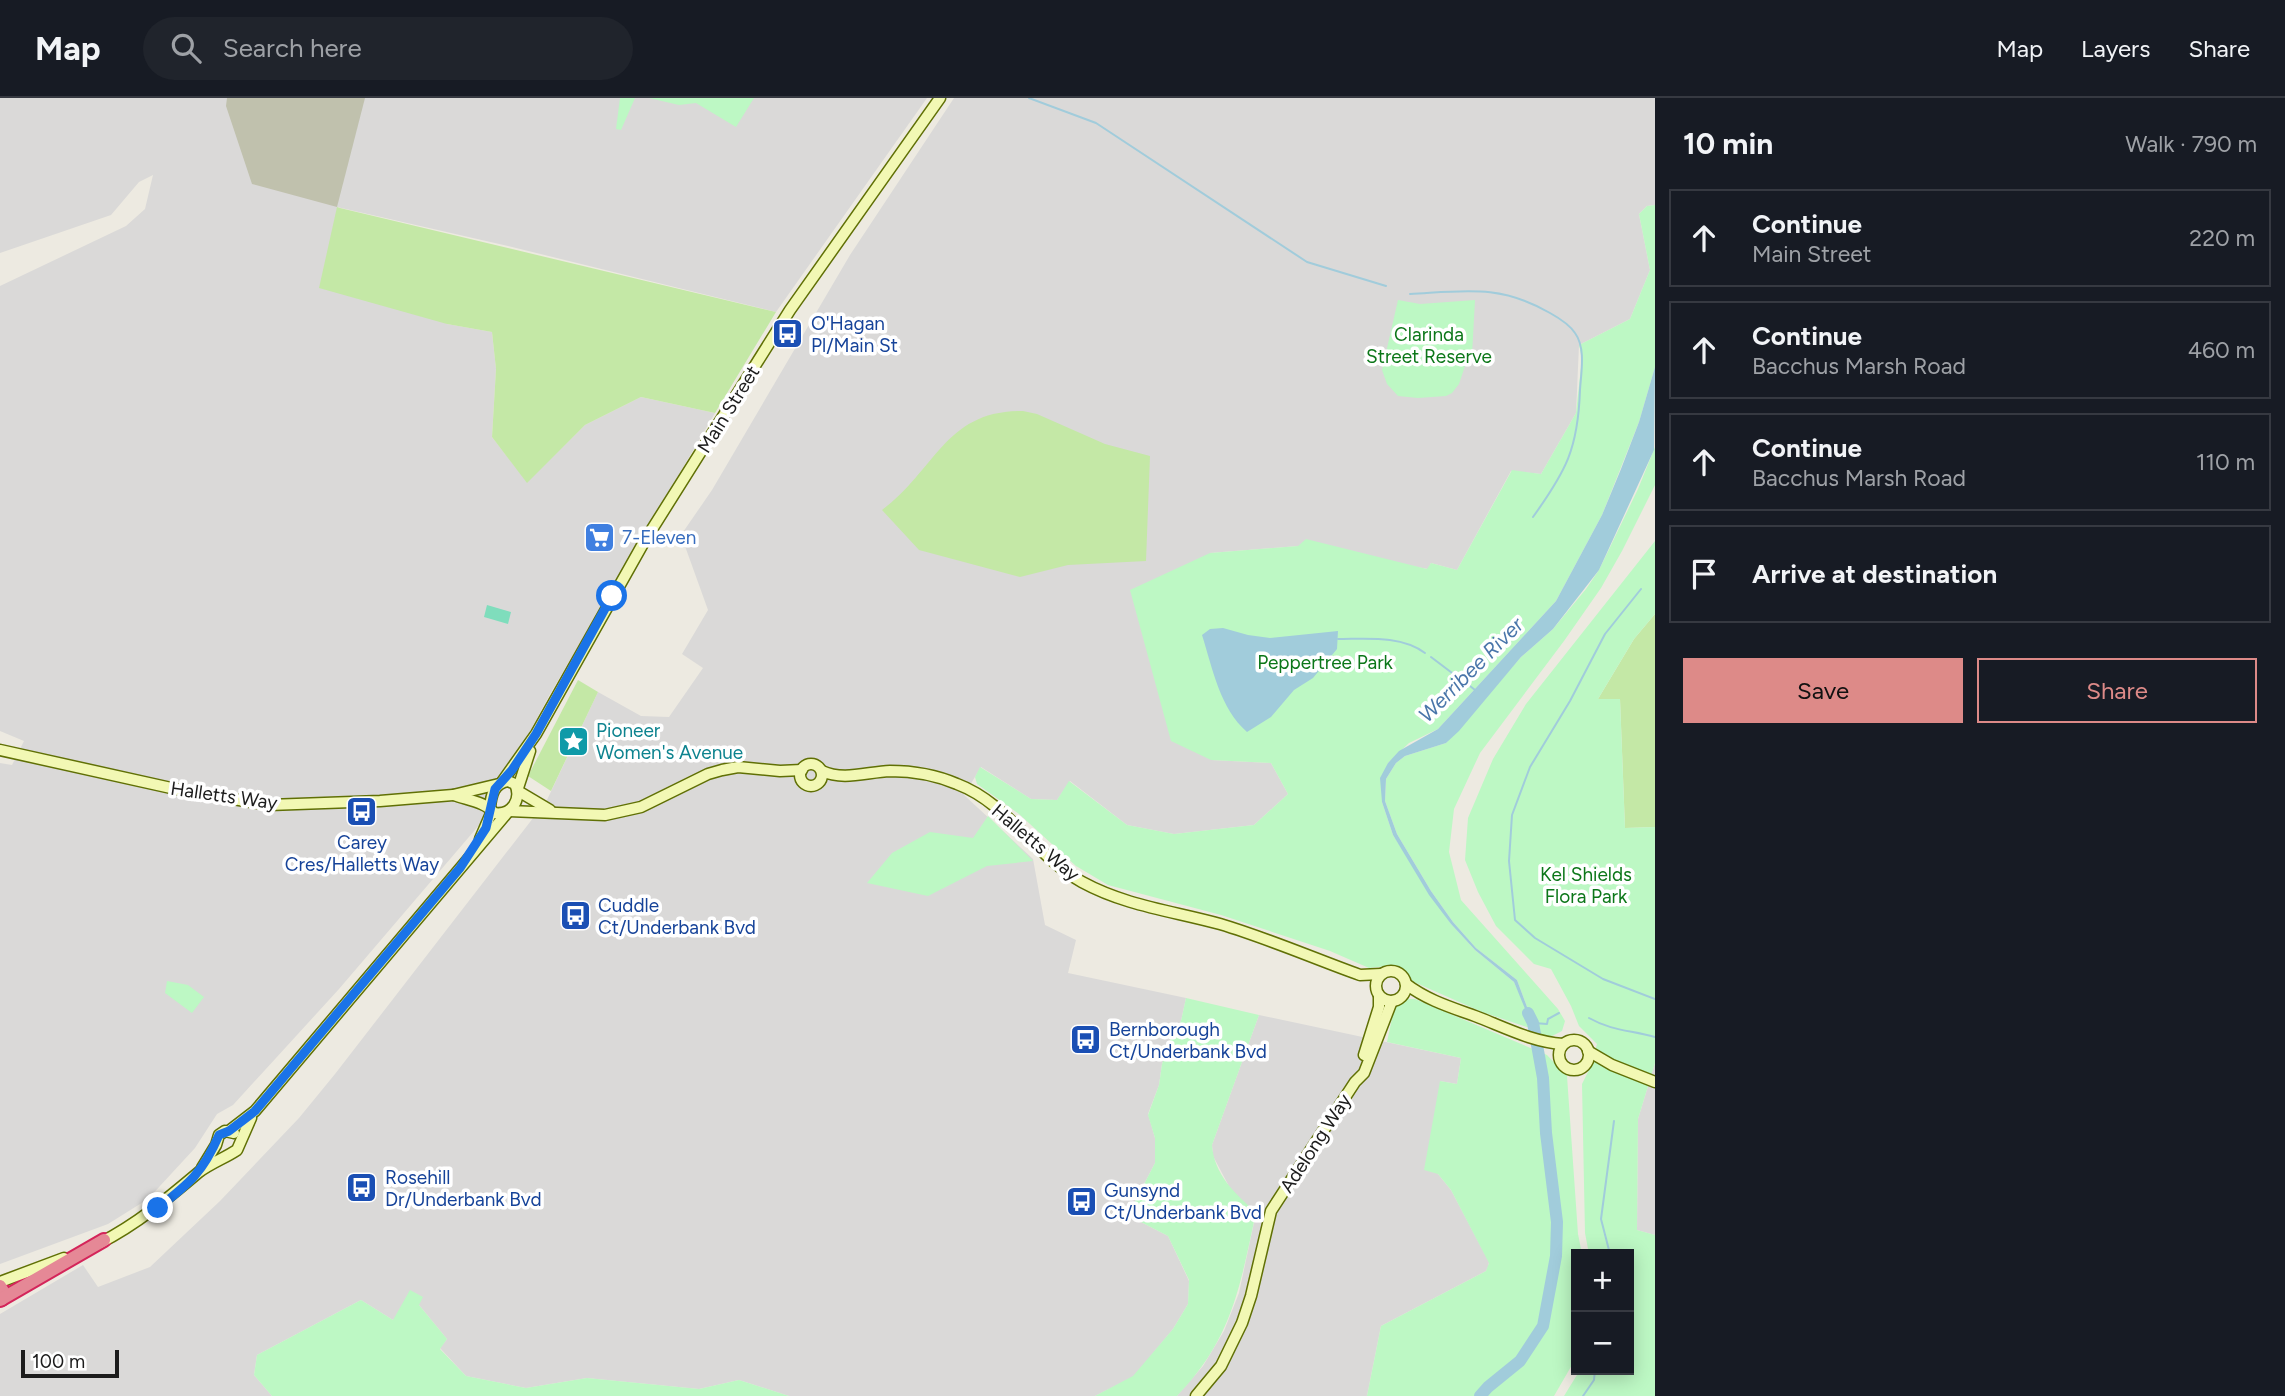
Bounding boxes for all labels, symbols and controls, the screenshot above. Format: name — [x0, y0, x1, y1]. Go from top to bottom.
search box — [143, 17, 633, 80]
text: Map — [35, 29, 101, 68]
icon: search — [167, 29, 205, 67]
text: Search here — [223, 32, 362, 64]
text: Map — [1996, 34, 2043, 63]
text: Layers — [2081, 34, 2150, 63]
text: Share — [2188, 34, 2250, 63]
text: 10 min — [1683, 125, 1773, 162]
text: Walk · 790 m — [2125, 130, 2257, 158]
text: Continue — [1752, 208, 1862, 240]
icon: ahead — [1685, 219, 1723, 257]
text: 220 m — [2189, 224, 2255, 252]
text: Main Street — [1752, 240, 1871, 268]
place label: O'Hagan Pl/Main St — [811, 312, 898, 357]
bus stop icon: O'Hagan Pl/Main St — [771, 317, 805, 351]
text: Continue — [1752, 320, 1862, 352]
park label: Clarinda Street Reserve — [1366, 323, 1492, 368]
icon: ahead — [1685, 331, 1723, 369]
text: 460 m — [2188, 336, 2255, 364]
text: Bacchus Marsh Road — [1752, 352, 1966, 380]
street label: Main Street — [693, 361, 764, 457]
text: Continue — [1752, 432, 1862, 464]
icon: ahead — [1685, 443, 1723, 481]
text: 110 m — [2196, 448, 2255, 476]
text: Bacchus Marsh Road — [1752, 464, 1966, 492]
supermarket icon: 7-Eleven — [582, 520, 616, 554]
place label: 7-Eleven — [622, 526, 696, 549]
icon: arrive — [1685, 555, 1723, 593]
text: Arrive at destination — [1752, 558, 1997, 590]
route start — [596, 580, 627, 611]
water label: Werribee River — [1413, 611, 1529, 727]
park label: Peppertree Park — [1257, 651, 1394, 674]
button: Save — [1683, 658, 1963, 723]
button: Share — [1977, 658, 2257, 723]
place label: Pioneer Women's Avenue — [596, 719, 743, 764]
place icon: Pioneer Women's Avenue — [556, 724, 590, 758]
street label: Halletts Way — [169, 777, 279, 814]
bus stop icon: Carey Cres/Halletts Way — [345, 794, 379, 828]
street label: Halletts Way — [987, 799, 1084, 886]
place label: Carey Cres/Halletts Way — [285, 831, 439, 876]
park label: Kel Shields Flora Park — [1540, 863, 1632, 908]
place label: Cuddle Ct/Underbank Bvd — [598, 894, 756, 939]
bus stop icon: Cuddle Ct/Underbank Bvd — [558, 899, 592, 933]
place label: Bernborough Ct/Underbank Bvd — [1109, 1018, 1267, 1063]
bus stop icon: Bernborough Ct/Underbank Bvd — [1069, 1023, 1103, 1057]
street label: Adelong Way — [1275, 1090, 1356, 1197]
place label: Rosehill Dr/Underbank Bvd — [385, 1166, 542, 1211]
bus stop icon: Rosehill Dr/Underbank Bvd — [345, 1171, 379, 1205]
place label: Gunsynd Ct/Underbank Bvd — [1104, 1179, 1262, 1224]
bus stop icon: Gunsynd Ct/Underbank Bvd — [1064, 1184, 1098, 1218]
route end — [142, 1192, 173, 1223]
map controls — [1571, 1249, 1634, 1375]
button: + — [1571, 1249, 1634, 1312]
button: − — [1571, 1312, 1634, 1375]
scale bar — [21, 1347, 119, 1379]
text: 100 m — [32, 1350, 85, 1373]

